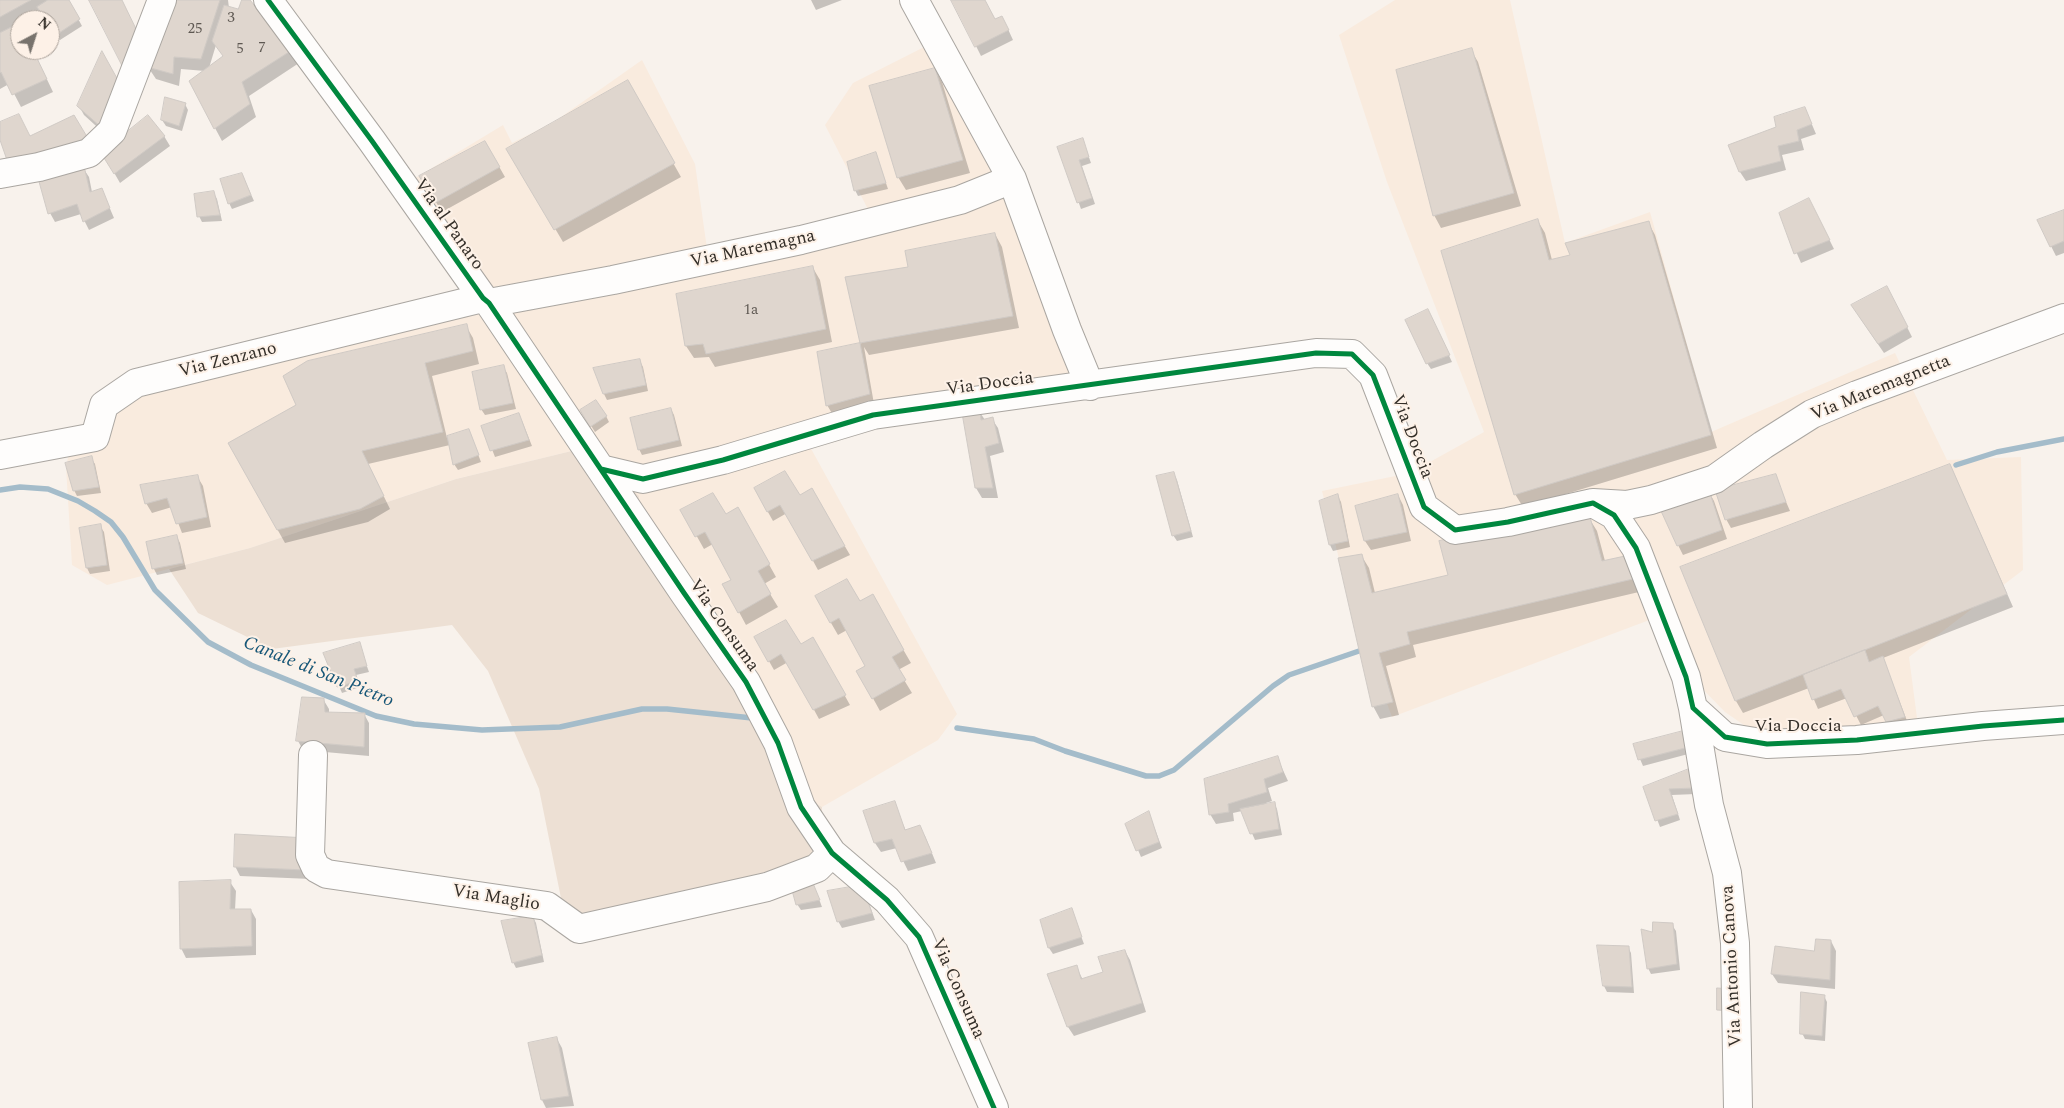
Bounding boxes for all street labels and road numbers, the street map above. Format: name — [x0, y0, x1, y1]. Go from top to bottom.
street label: Via al Panaro — [409, 175, 487, 275]
street label: Via Maremagna — [689, 226, 817, 274]
street label: Via Zenzano — [177, 338, 279, 384]
street label: Via Maremagnetta — [1808, 351, 1954, 427]
street label: Via Doccia — [945, 368, 1035, 402]
street label: Via Doccia — [1385, 392, 1437, 482]
street label: Via Consuma — [683, 576, 763, 676]
street label: Via Doccia — [1754, 716, 1842, 738]
street label: Via Maglio — [451, 881, 541, 917]
street label: Via Antonio Canova — [1718, 885, 1748, 1047]
street label: Via Consuma — [925, 935, 989, 1043]

